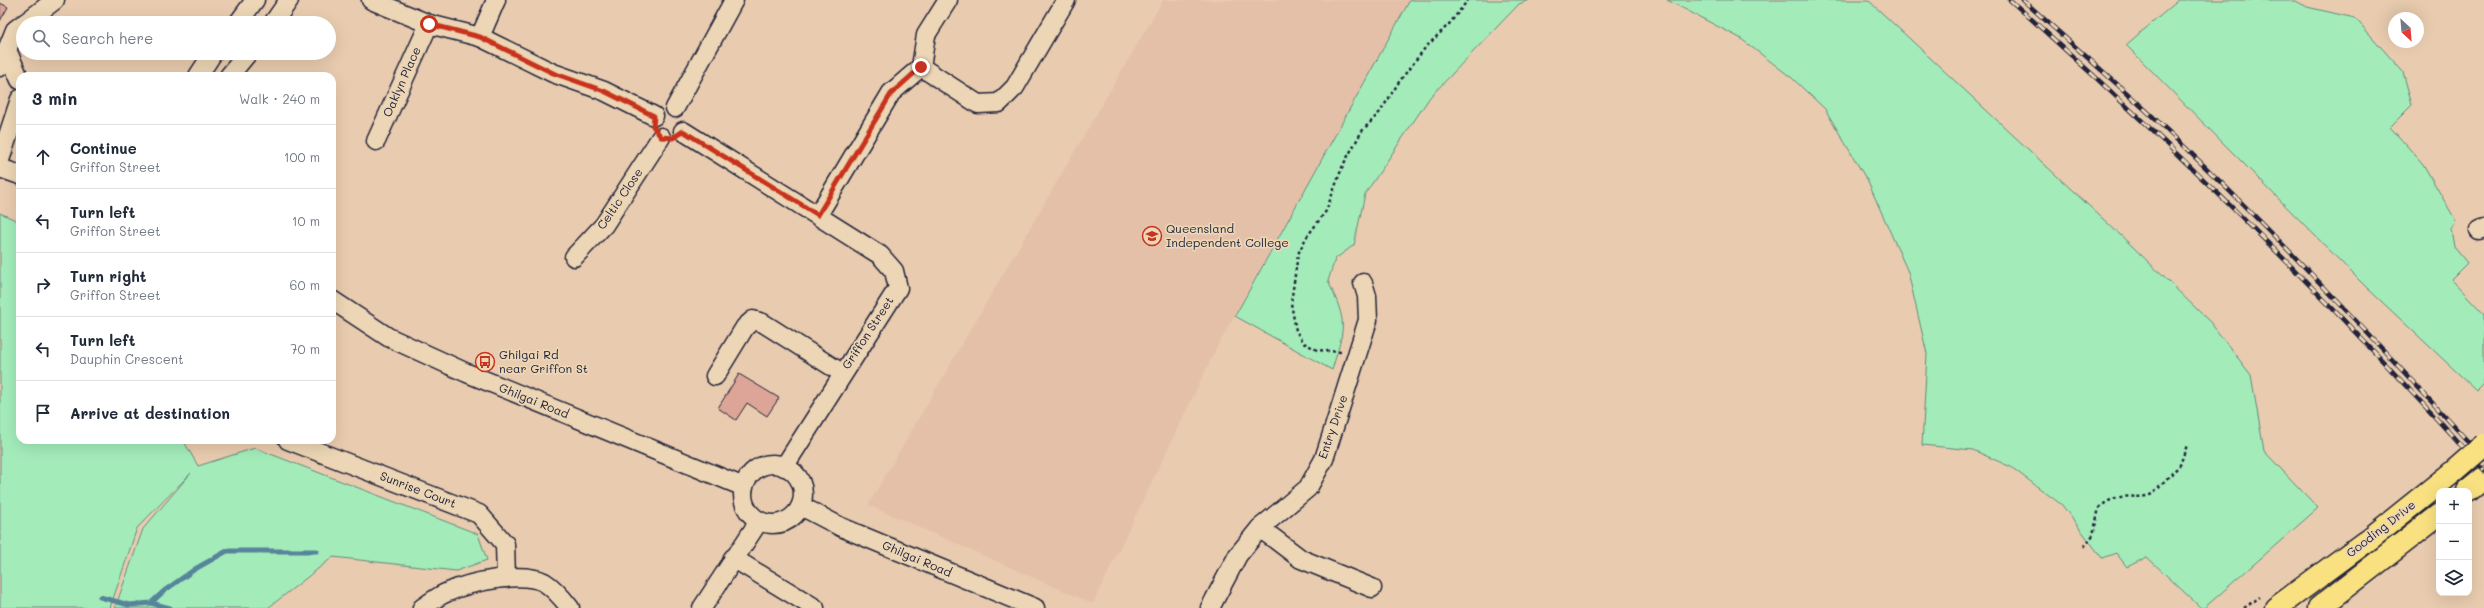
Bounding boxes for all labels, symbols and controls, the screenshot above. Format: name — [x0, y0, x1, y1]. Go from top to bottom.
north arrow — [2388, 12, 2424, 48]
route start — [420, 15, 438, 33]
search box — [16, 16, 336, 60]
icon: search — [30, 27, 52, 49]
text: Search here — [62, 28, 153, 48]
street label: Oaklyn Place — [378, 44, 424, 119]
route end — [912, 58, 930, 76]
text: 3 min — [32, 87, 77, 109]
text: Walk · 240 m — [239, 90, 320, 107]
text: Continue — [70, 138, 137, 158]
icon: ahead — [32, 146, 54, 168]
text: 100 m — [284, 148, 320, 165]
text: Griffon Street — [70, 158, 161, 175]
street label: Celtic Close — [593, 165, 646, 232]
text: Turn left — [70, 202, 135, 222]
icon: left — [32, 210, 54, 232]
text: 10 m — [292, 212, 320, 229]
place label: Queensland Independent College — [1166, 220, 1289, 250]
text: Griffon Street — [70, 222, 161, 239]
school or university icon: Queensland Independent College — [1141, 225, 1163, 247]
text: Turn right — [70, 266, 147, 286]
icon: right — [32, 274, 54, 296]
text: 60 m — [290, 276, 320, 293]
text: Griffon Street — [70, 286, 161, 303]
street label: Griffon Street — [838, 293, 897, 372]
text: Turn left — [70, 330, 135, 350]
icon: left — [32, 338, 54, 360]
text: 70 m — [290, 340, 320, 357]
place label: Ghilgai Rd near Griffon St — [499, 346, 588, 376]
text: Dauphin Crescent — [70, 350, 184, 367]
bus stop icon: Ghilgai Rd near Griffon St — [474, 351, 496, 373]
street label: Ghilgai Road — [497, 379, 572, 422]
street label: Entry Drive — [1314, 393, 1350, 461]
icon: arrive — [32, 402, 54, 424]
text: Arrive at destination — [70, 403, 230, 423]
street label: Sunrise Court — [378, 467, 459, 511]
map controls — [2436, 488, 2472, 596]
button: + — [2436, 488, 2472, 524]
street label: Gooding Drive — [2343, 496, 2418, 560]
button: − — [2436, 524, 2472, 560]
street label: Ghilgai Road — [880, 536, 955, 580]
button: layers — [2436, 560, 2472, 596]

